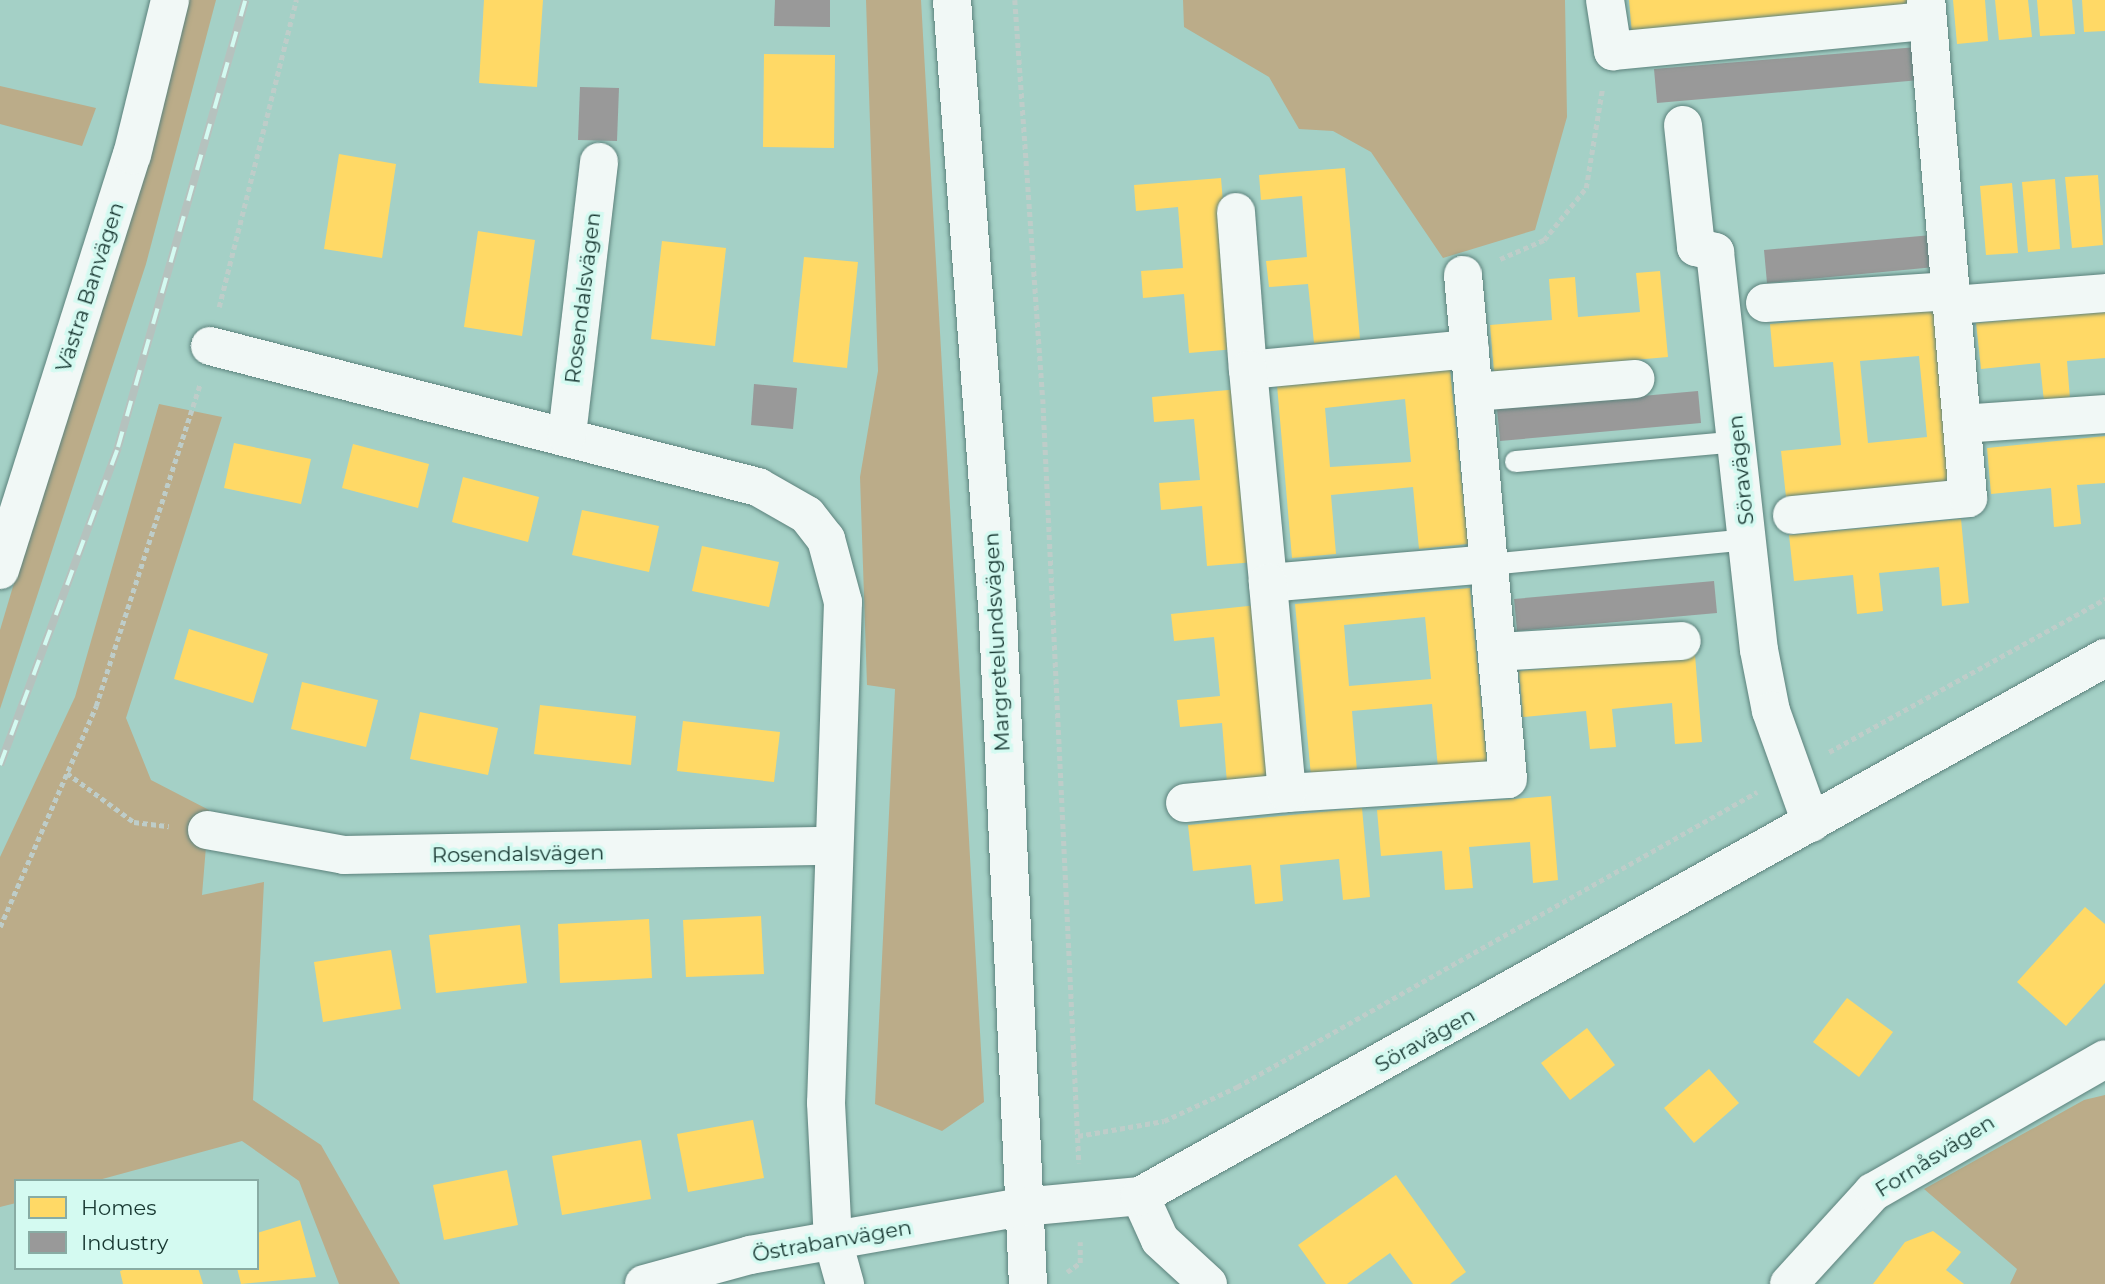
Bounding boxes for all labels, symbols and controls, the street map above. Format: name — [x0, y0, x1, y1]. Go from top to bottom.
street label: Västra Banvägen — [51, 199, 129, 375]
street label: Rosendalsvägen — [560, 211, 606, 385]
street label: Söravägen — [1723, 414, 1759, 526]
street label: Margretelundsvägen — [979, 532, 1015, 752]
street label: Rosendalsvägen — [432, 840, 604, 868]
street label: Söravägen — [1371, 1002, 1479, 1078]
street label: Fornåsvägen — [1871, 1109, 1999, 1203]
legend — [14, 1179, 259, 1270]
text: Homes — [81, 1195, 156, 1220]
street label: Östrabanvägen — [750, 1215, 914, 1267]
text: Industry — [81, 1230, 168, 1255]

